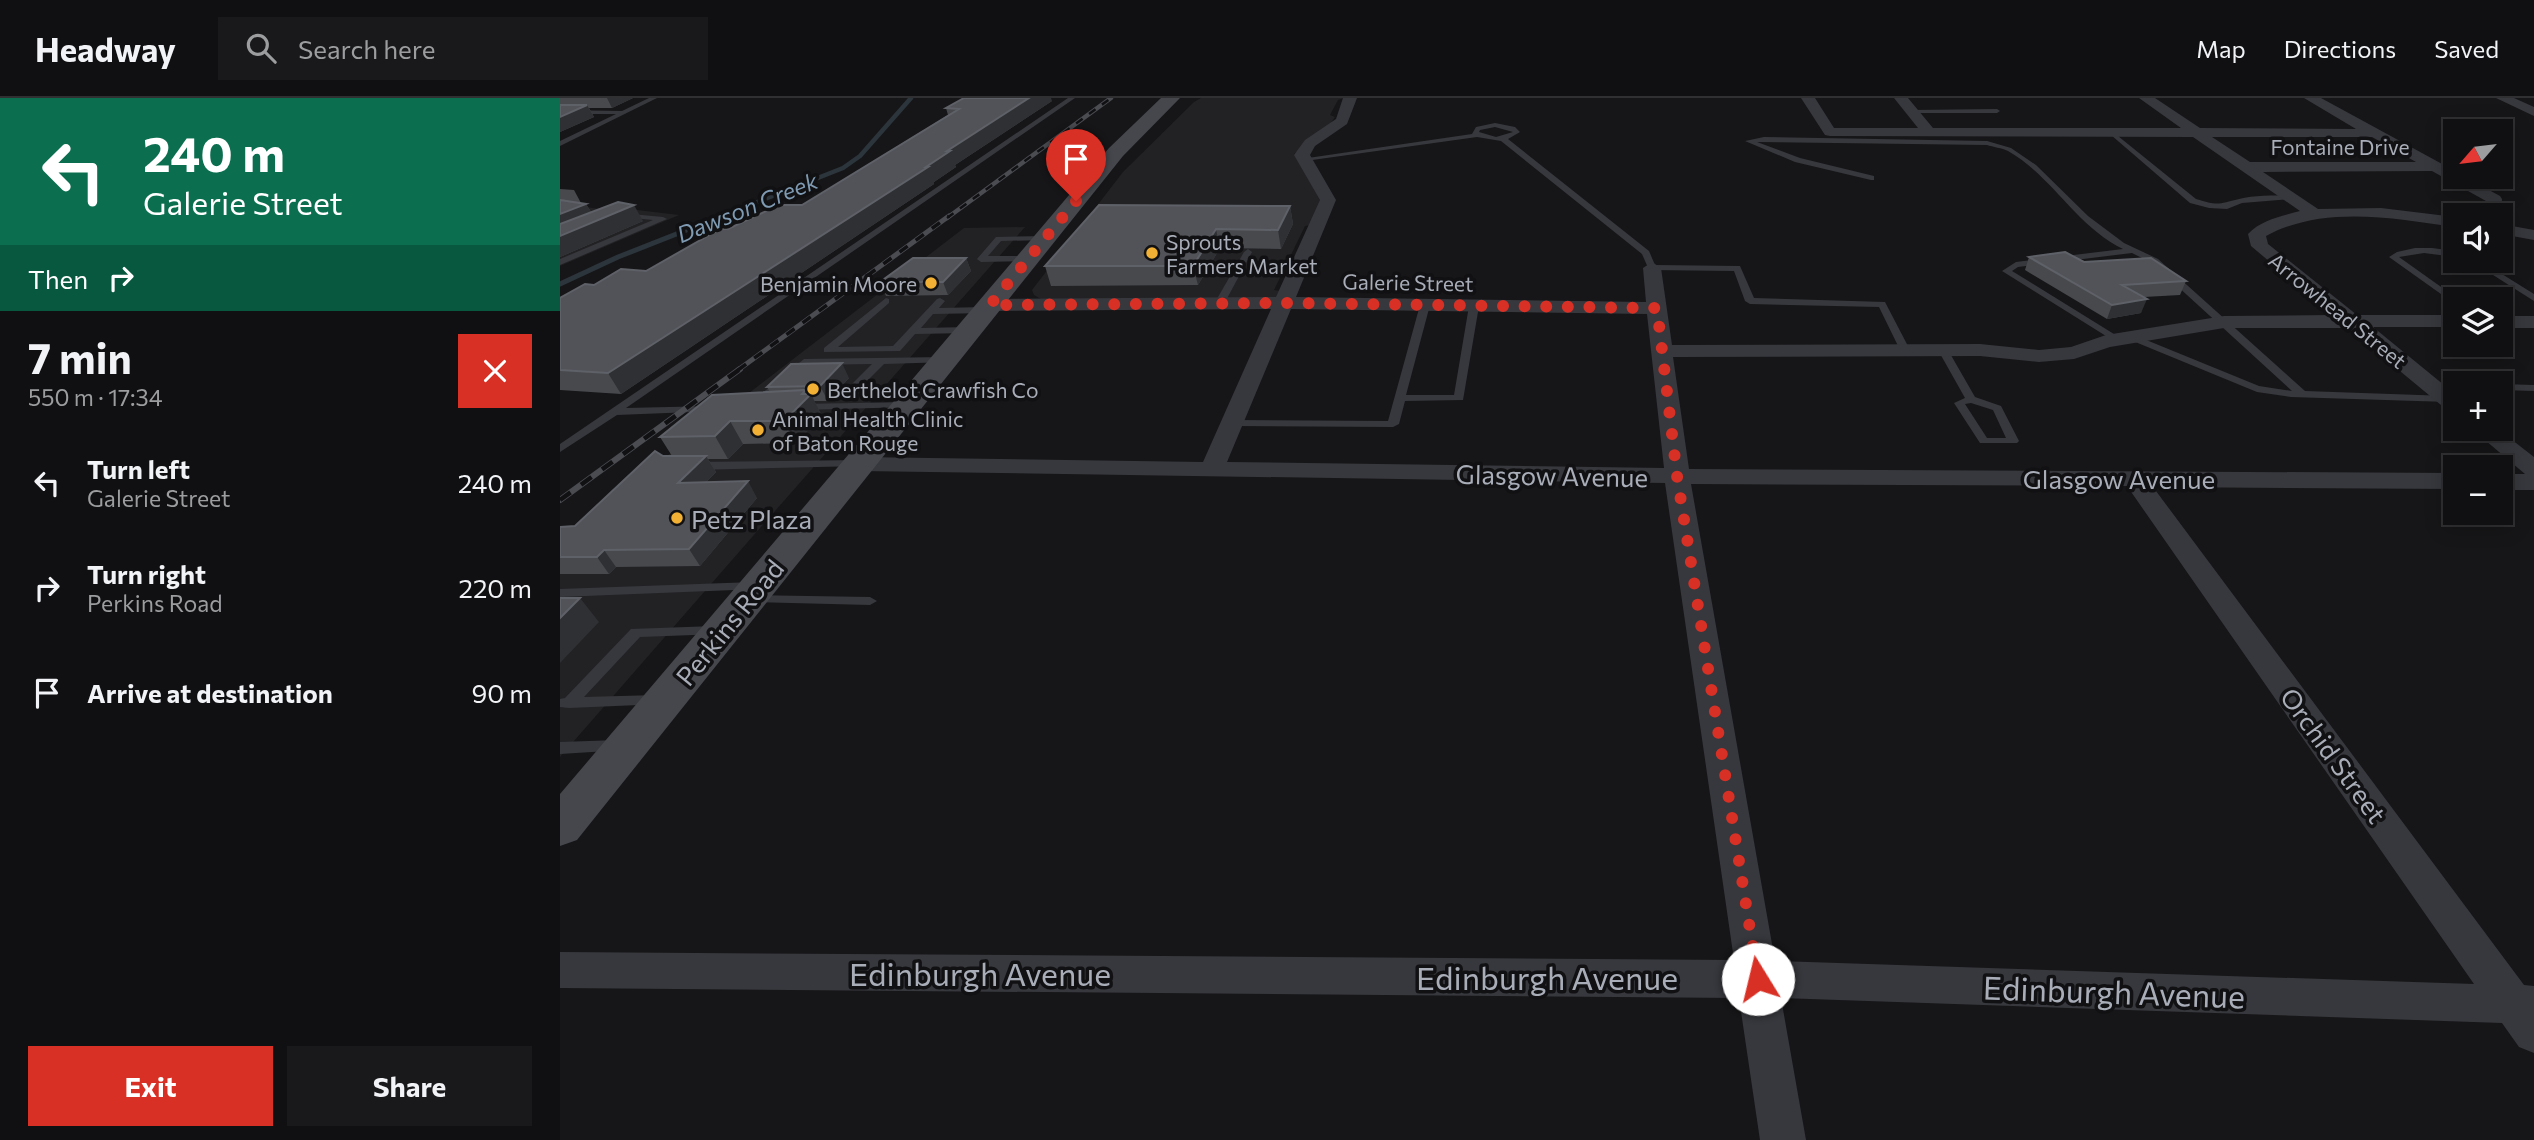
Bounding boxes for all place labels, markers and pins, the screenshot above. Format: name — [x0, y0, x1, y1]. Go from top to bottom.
pin — [1046, 129, 1106, 201]
place label: Sprouts Farmers Market — [1166, 229, 1318, 278]
marker: Sprouts Farmers Market — [1144, 245, 1160, 261]
place label: Benjamin Moore — [760, 271, 917, 296]
marker: Benjamin Moore — [923, 275, 939, 291]
place label: Berthelot Crawfish Co — [827, 377, 1038, 402]
marker: Berthelot Crawfish Co — [805, 381, 821, 397]
place label: Animal Health Clinic of Baton Rouge — [772, 406, 963, 455]
marker: Animal Health Clinic of Baton Rouge — [750, 422, 766, 438]
place label: Petz Plaza — [691, 503, 812, 534]
marker: Petz Plaza — [669, 510, 685, 526]

